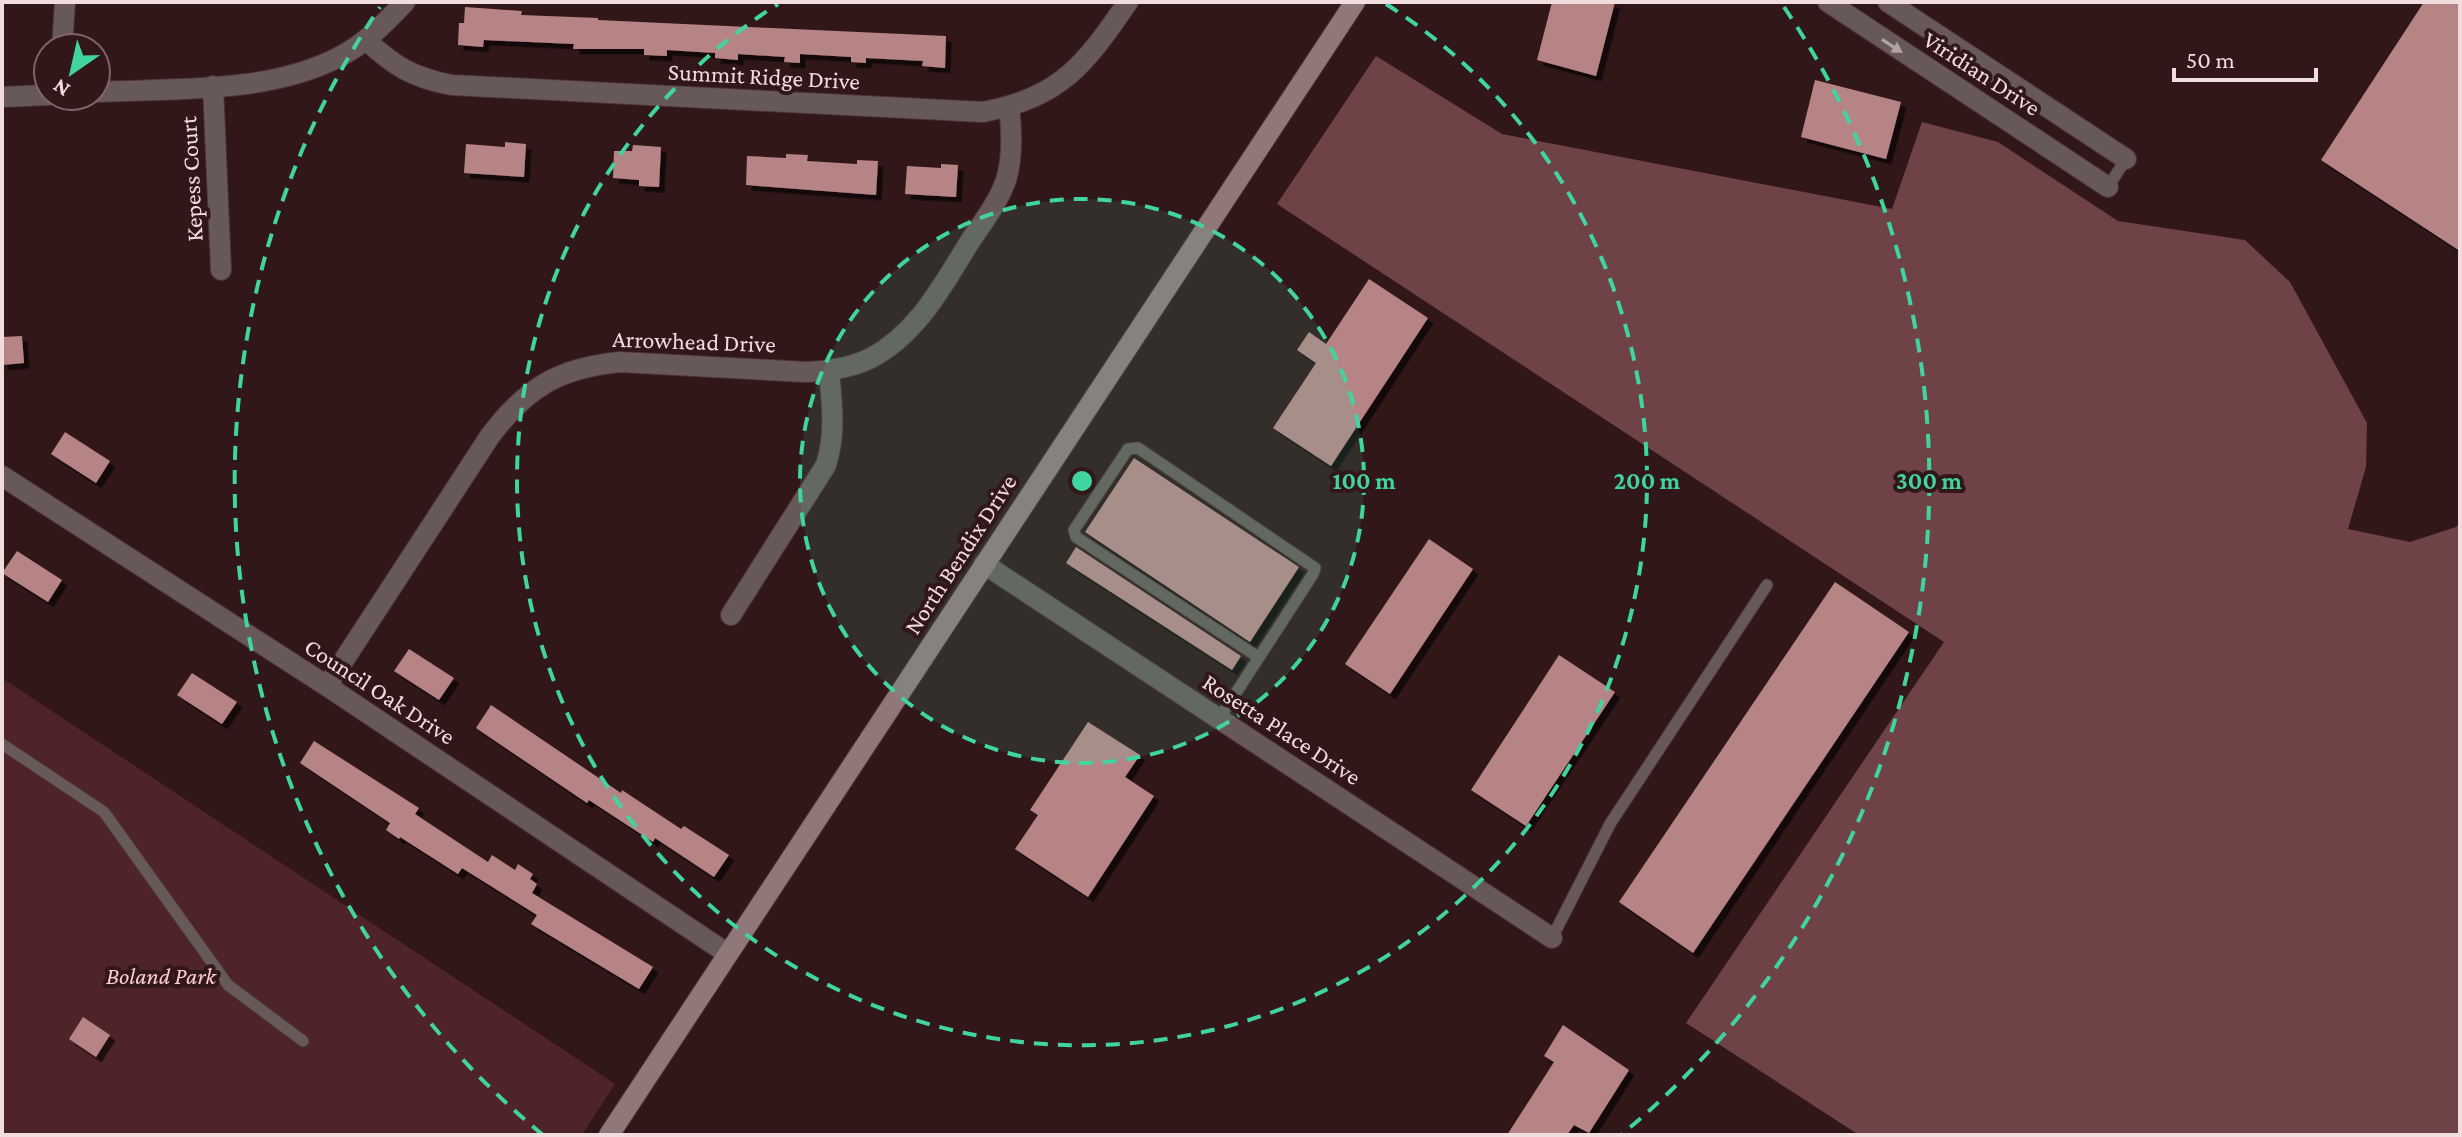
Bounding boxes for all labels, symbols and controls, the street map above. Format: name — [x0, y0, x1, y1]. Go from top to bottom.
street label: Viridian Drive — [1918, 25, 2046, 121]
north arrow — [32, 32, 112, 112]
scale bar — [2174, 32, 2316, 82]
one-way arrow — [1881, 38, 1903, 53]
text: 50 m — [2186, 46, 2235, 73]
street label: Summit Ridge Drive — [667, 57, 861, 95]
text: N — [48, 74, 74, 103]
street label: Kepess Court — [174, 114, 208, 242]
street label: Arrowhead Drive — [612, 325, 776, 357]
centre of rings — [1068, 467, 1096, 495]
text: 100 m — [1332, 467, 1396, 494]
text: 200 m — [1614, 467, 1681, 494]
text: 300 m — [1896, 467, 1963, 494]
street label: North Bendix Drive — [898, 469, 1022, 639]
street label: Council Oak Drive — [300, 632, 460, 750]
street label: Rosetta Place Drive — [1198, 668, 1366, 790]
park label: Boland Park — [106, 962, 218, 989]

